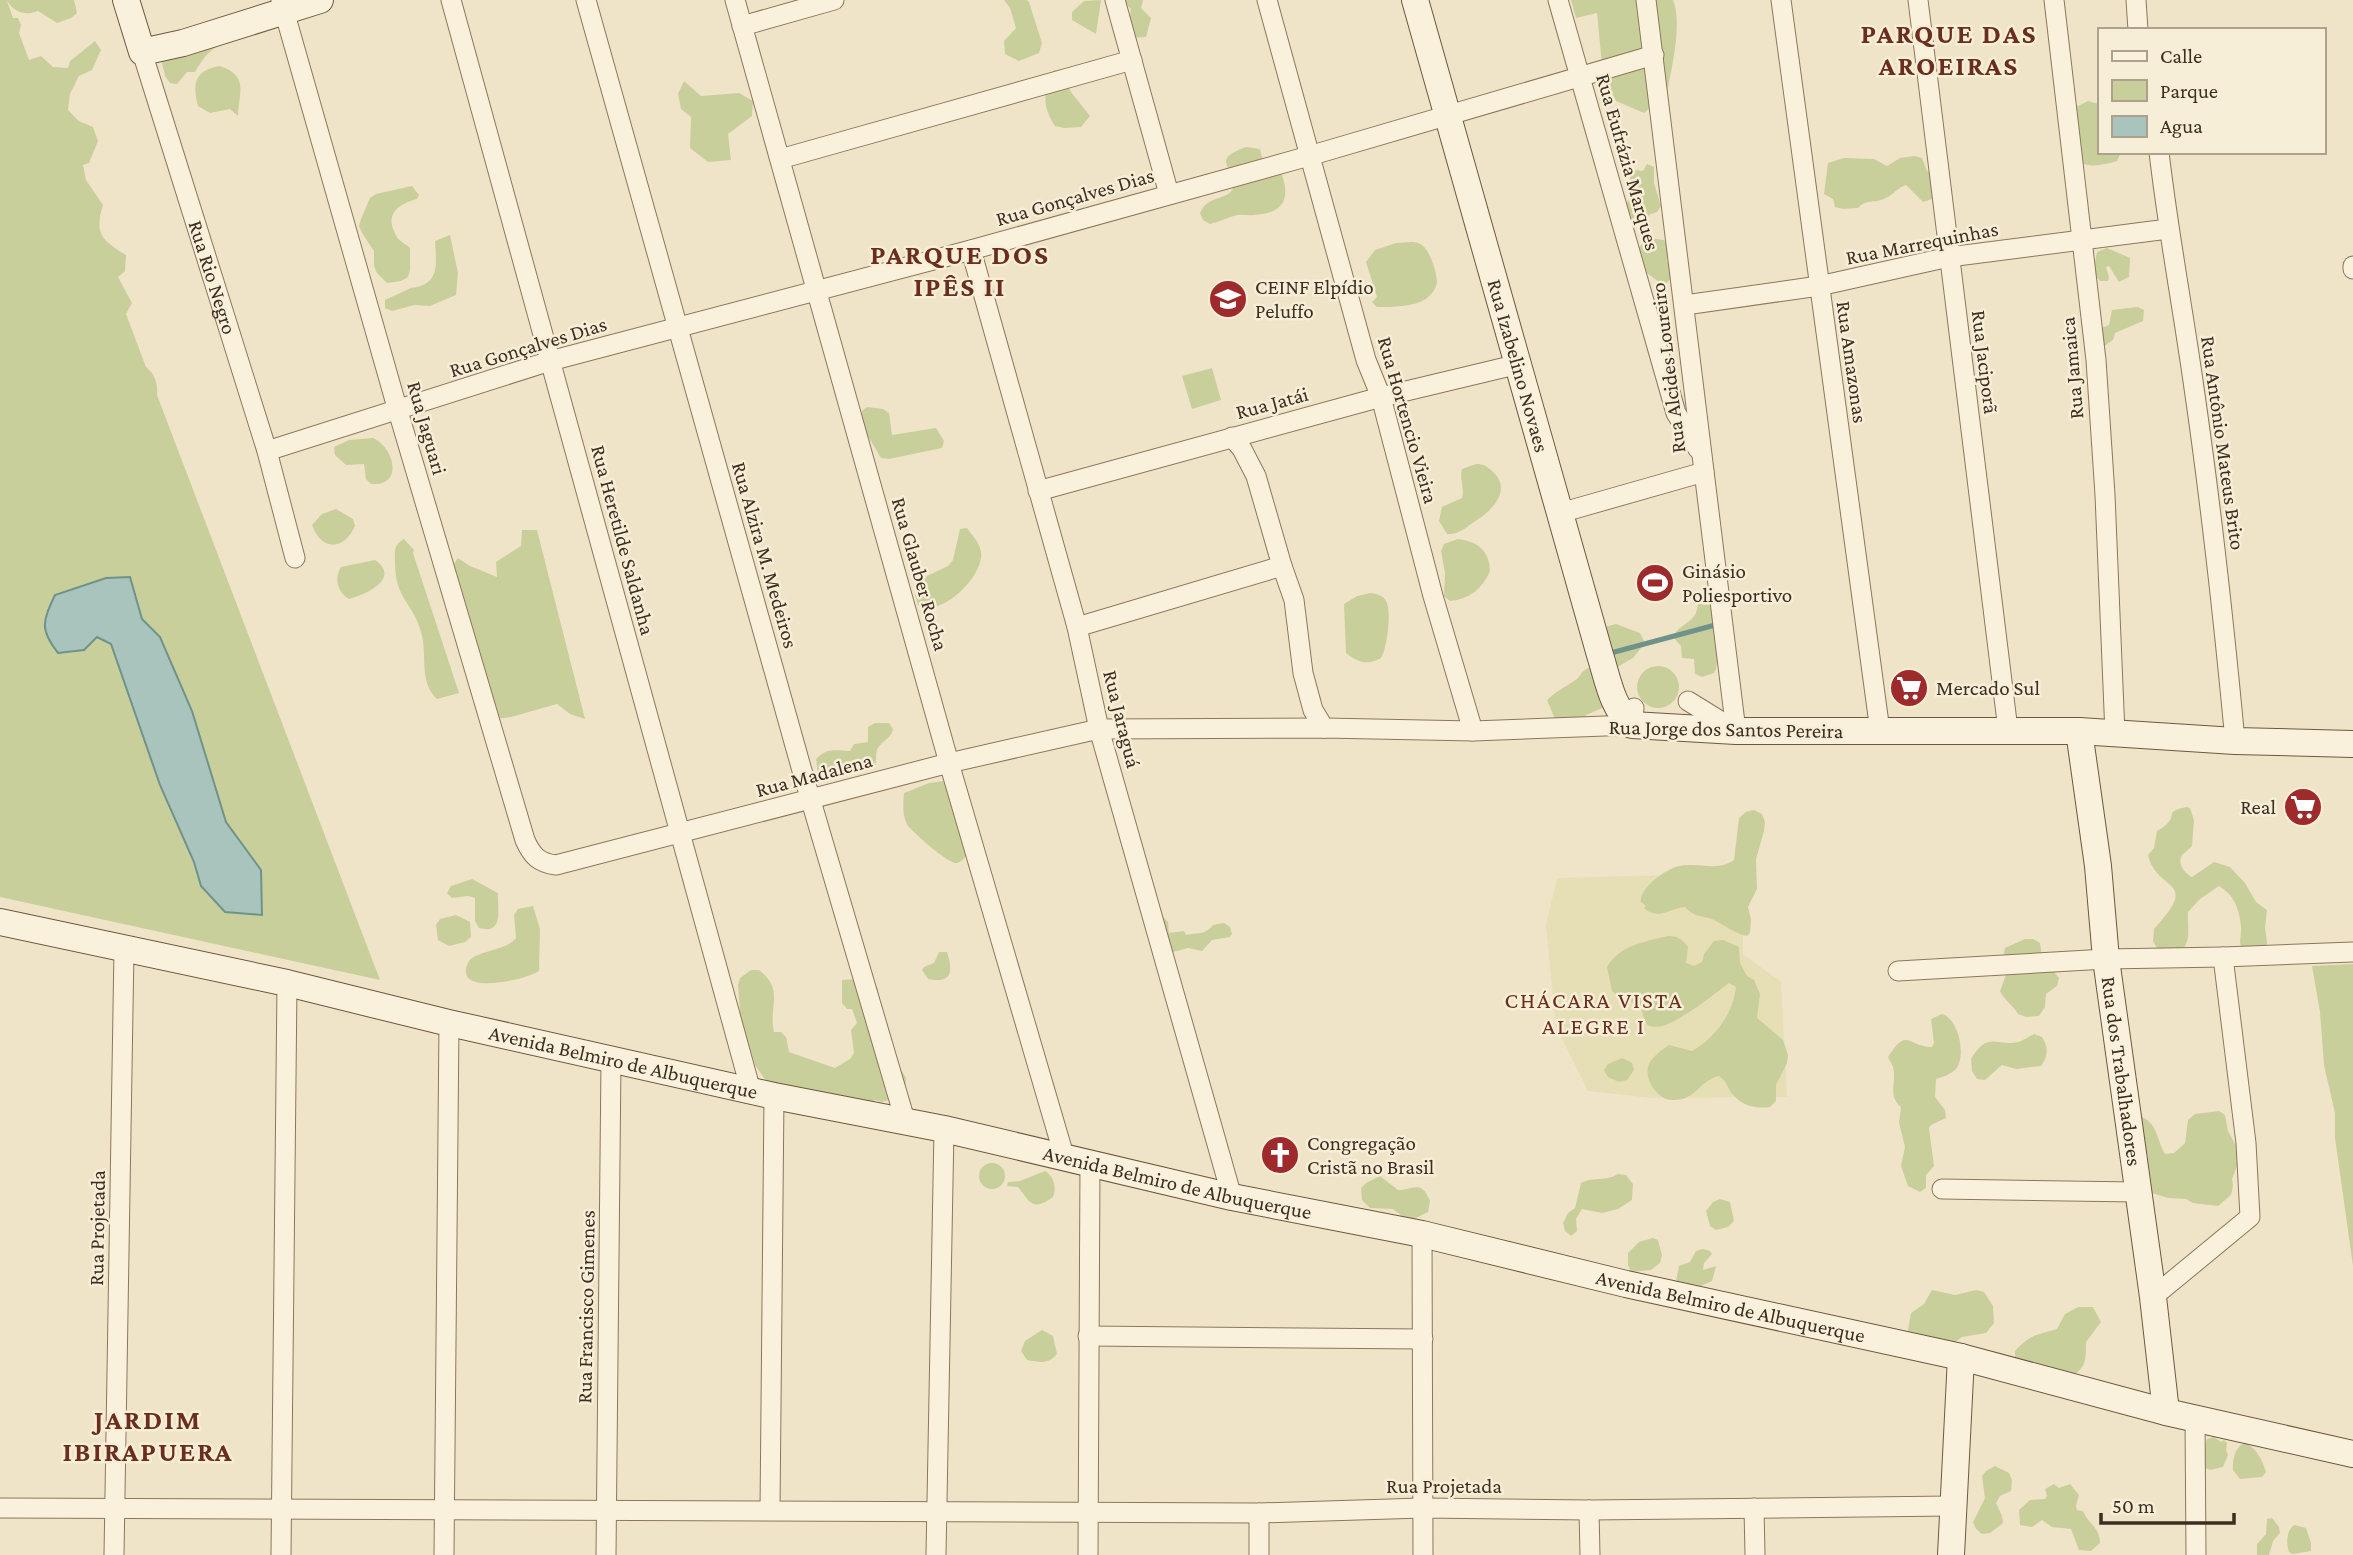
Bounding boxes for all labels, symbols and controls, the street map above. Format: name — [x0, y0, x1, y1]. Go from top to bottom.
district label: PARQUE DAS AROEIRAS — [1861, 18, 2037, 81]
legend — [2098, 28, 2325, 154]
text: Calle — [2160, 44, 2202, 68]
street label: Rua Eufrázia Marques — [1591, 71, 1665, 253]
text: Parque — [2160, 79, 2218, 103]
text: Agua — [2160, 114, 2203, 138]
street label: Rua Gonçalves Dias — [993, 163, 1157, 231]
street label: Rua Marrequinhas — [1844, 216, 2000, 270]
street label: Rua Rio Negro — [183, 217, 242, 337]
district label: PARQUE DOS IPÊS II — [870, 239, 1050, 302]
place label: CEINF Elpídio Peluffo — [1255, 275, 1374, 323]
street label: Rua Izabelino Novaes — [1482, 276, 1554, 455]
school or university icon: CEINF Elpídio Peluffo — [1207, 278, 1249, 320]
street label: Rua Alcides Loureiro — [1646, 281, 1690, 455]
street label: Rua Amazonas — [1832, 299, 1872, 425]
street label: Rua Jaciporã — [1967, 309, 2003, 416]
street label: Rua Gonçalves Dias — [446, 312, 610, 382]
street label: Rua Jamaica — [2056, 316, 2088, 420]
street label: Rua Hortencio Vieira — [1373, 334, 1443, 506]
street label: Rua Antônio Mateus Brito — [2196, 334, 2250, 552]
street label: Rua Jaguari — [402, 379, 452, 478]
street label: Rua Jatái — [1233, 382, 1311, 424]
street label: Rua Heretilde Saldanha — [586, 442, 660, 638]
street label: Rua Alzira M. Medeiros — [727, 459, 803, 651]
street label: Rua Glauber Rocha — [887, 494, 953, 654]
place label: Ginásio Poliesportivo — [1682, 559, 1792, 607]
sports icon: Ginásio Poliesportivo — [1634, 562, 1676, 604]
supermarket icon: Mercado Sul — [1888, 667, 1930, 709]
street label: Rua Jaraguá — [1098, 668, 1146, 771]
place label: Mercado Sul — [1936, 676, 2040, 700]
street label: Rua Jorge dos Santos Pereira — [1608, 715, 1844, 743]
street label: Rua Madalena — [753, 748, 875, 802]
supermarket icon: Real — [2282, 786, 2324, 828]
place label: Real — [2240, 795, 2276, 819]
street label: Rua dos Trabalhadores — [2097, 975, 2147, 1168]
district label: CHÁCARA VISTA ALEGRE I — [1504, 987, 1684, 1039]
street label: Avenida Belmiro de Albuquerque — [487, 1020, 760, 1104]
place label: Congregação Cristã no Brasil — [1307, 1131, 1434, 1179]
church icon: Congregação Cristã no Brasil — [1259, 1134, 1301, 1176]
street label: Avenida Belmiro de Albuquerque — [1041, 1141, 1314, 1224]
street label: Rua Projetada — [84, 1170, 110, 1286]
street label: Rua Francisco Gimenes — [572, 1210, 600, 1404]
street label: Avenida Belmiro de Albuquerque — [1594, 1265, 1867, 1348]
district label: JARDIM IBIRAPUERA — [63, 1404, 234, 1467]
street label: Rua Projetada — [1386, 1474, 1502, 1498]
scale bar — [2101, 1482, 2234, 1526]
text: 50 m — [2112, 1494, 2155, 1518]

